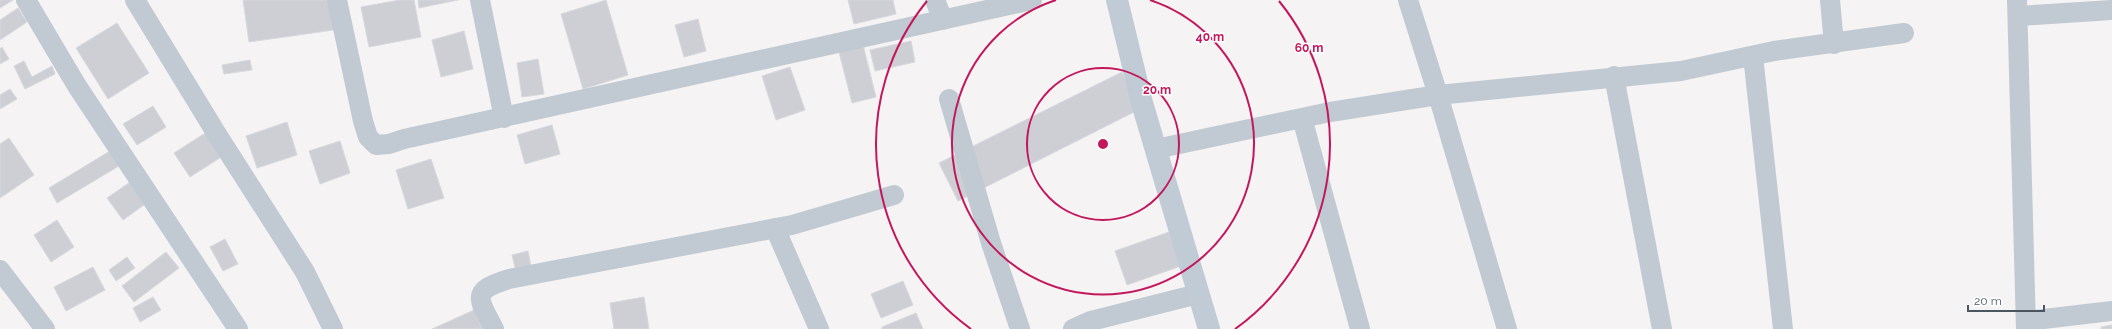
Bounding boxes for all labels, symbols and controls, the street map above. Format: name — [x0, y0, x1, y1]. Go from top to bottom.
text: 40 m — [1196, 30, 1224, 44]
text: 60 m — [1295, 41, 1323, 55]
text: 20 m — [1143, 83, 1171, 97]
centre of rings — [1096, 137, 1110, 151]
scale bar — [1968, 287, 2044, 313]
text: 20 m — [1974, 294, 2002, 308]

